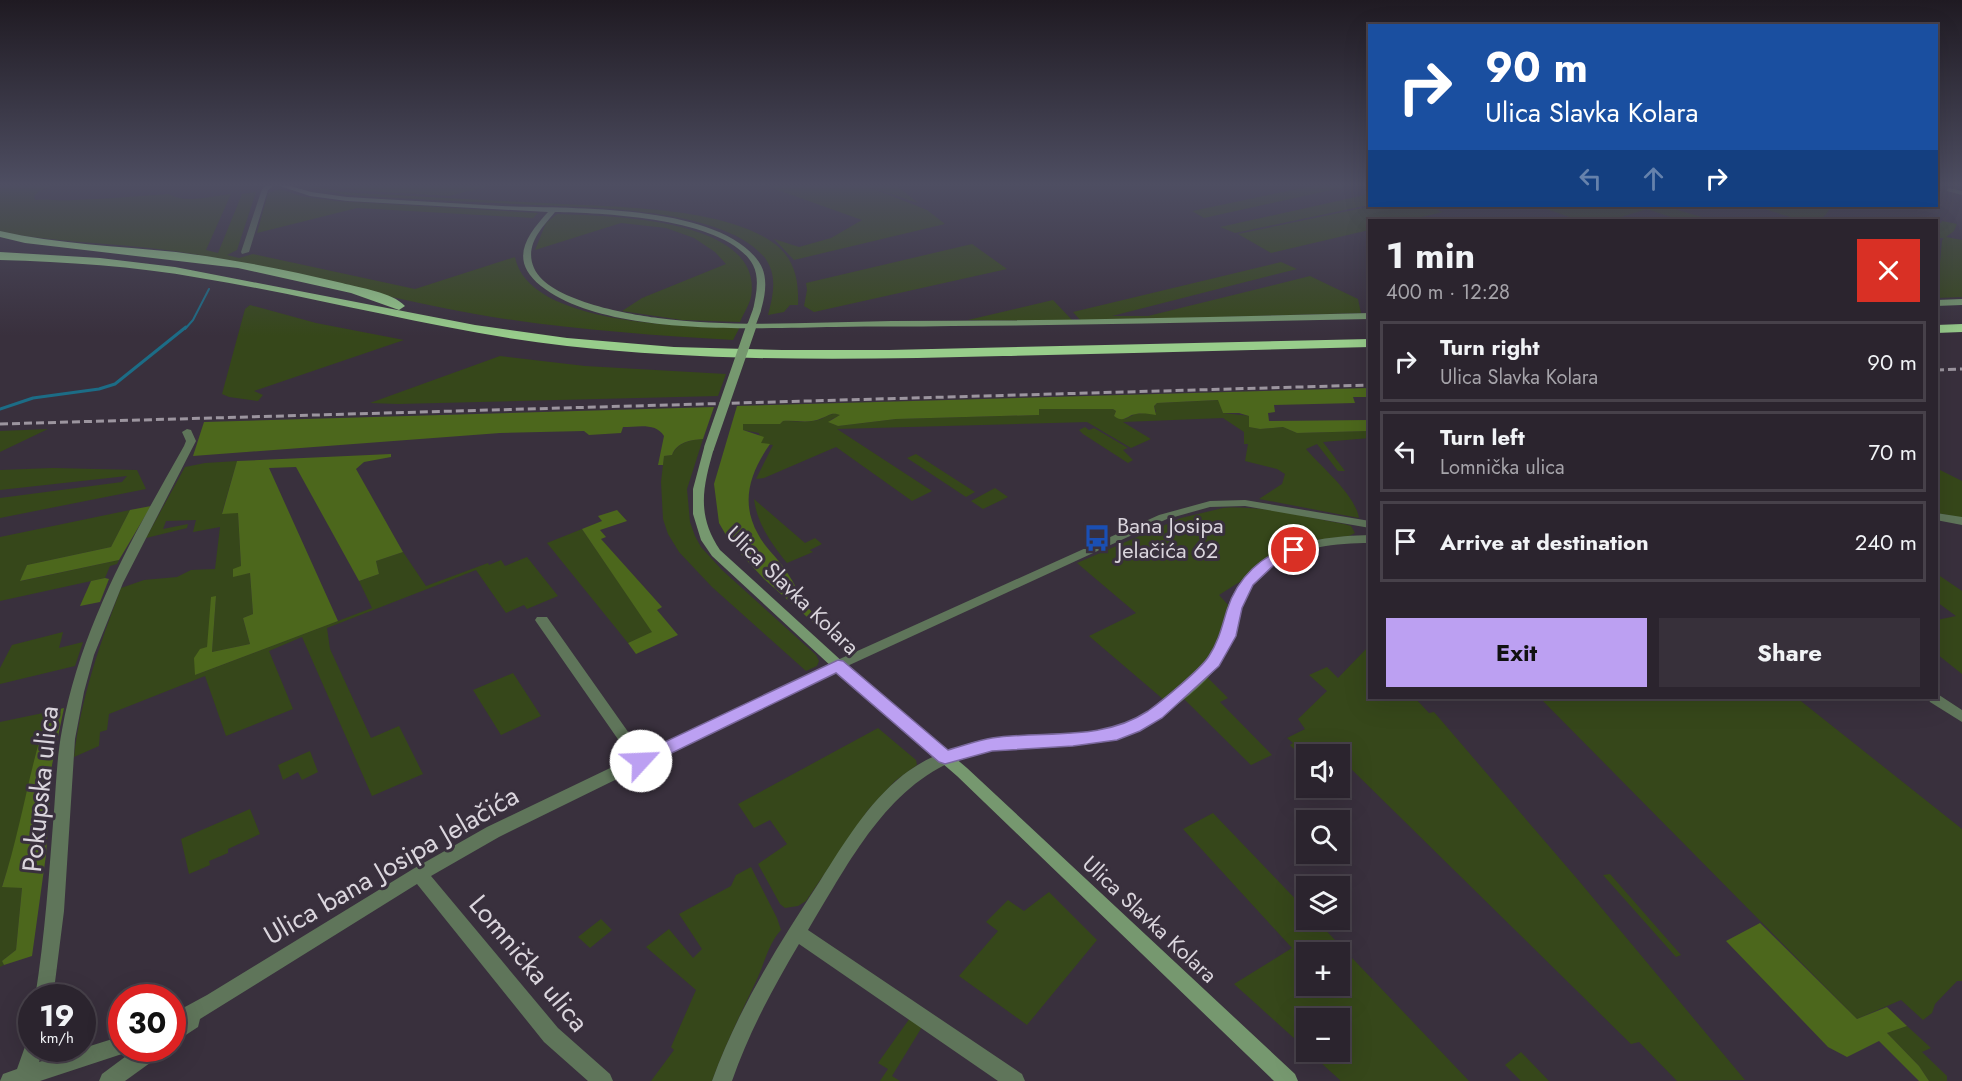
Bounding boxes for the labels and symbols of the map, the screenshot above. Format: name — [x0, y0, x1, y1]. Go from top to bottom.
place label: Bana Josipa Jelačića 62 — [1114, 509, 1224, 566]
street label: Ulica Slavka Kolara — [719, 518, 867, 662]
bus stop icon: Bana Josipa Jelačića 62 — [1082, 523, 1112, 553]
pin — [1268, 524, 1319, 575]
street label: Pokupska ulica — [12, 704, 68, 874]
position arrow — [609, 729, 673, 793]
street label: Ulica bana Josipa Jelačića — [256, 776, 526, 954]
street label: Ulica Slavka Kolara — [1075, 848, 1225, 990]
street label: Lomnička ulica — [460, 886, 598, 1040]
speed limit sign: 30 — [108, 984, 186, 1062]

